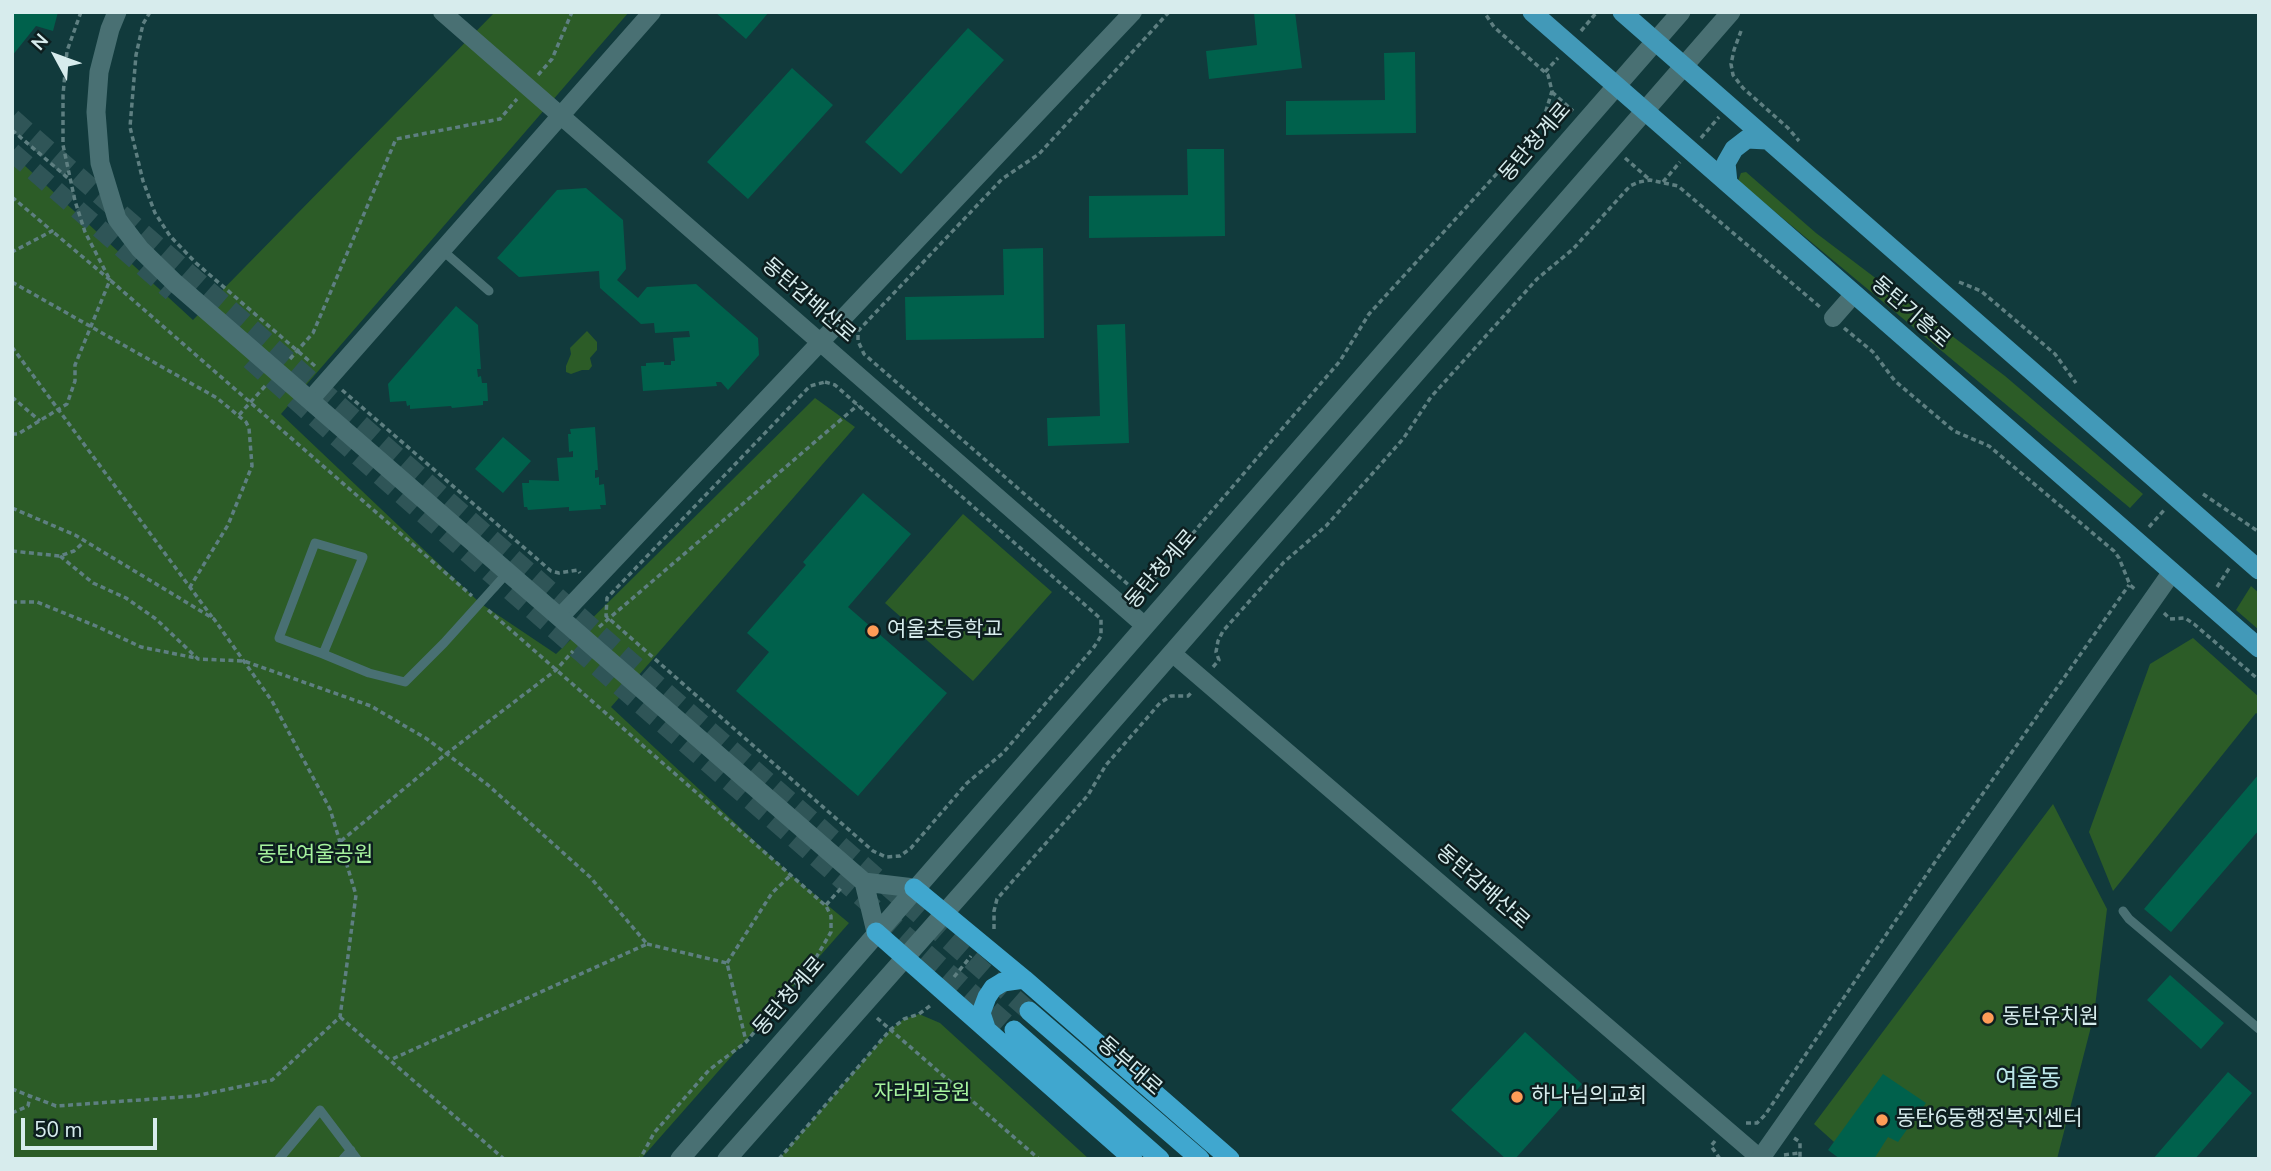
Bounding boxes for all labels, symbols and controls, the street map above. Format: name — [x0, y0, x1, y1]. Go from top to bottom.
north arrow — [21, 21, 91, 91]
text: N — [26, 28, 55, 56]
street label: 동탄청계로 — [1495, 98, 1577, 188]
street label: 동탄감배산로 — [756, 253, 860, 349]
street label: 동탄기흥로 — [1865, 272, 1955, 354]
street label: 동탄청계로 — [1121, 525, 1203, 615]
place label: 여울초등학교 — [887, 618, 1003, 644]
marker: 여울초등학교 — [865, 623, 881, 639]
street label: 동탄감배산로 — [1430, 840, 1534, 936]
park label: 동탄여울공원 — [257, 843, 373, 869]
street label: 동탄청계로 — [749, 952, 831, 1042]
place label: 동탄유치원 — [2002, 1005, 2099, 1031]
marker: 동탄유치원 — [1980, 1010, 1996, 1026]
street label: 동부대로 — [1092, 1032, 1166, 1102]
district label: 여울동 — [1995, 1066, 2061, 1094]
park label: 자라뫼공원 — [874, 1081, 970, 1107]
place label: 하나님의교회 — [1531, 1084, 1647, 1110]
marker: 하나님의교회 — [1509, 1089, 1525, 1105]
scale bar — [24, 1104, 161, 1148]
place label: 동탄6동행정복지센터 — [1896, 1107, 2082, 1133]
marker: 동탄6동행정복지센터 — [1874, 1112, 1890, 1128]
text: 50 m — [34, 1116, 83, 1144]

